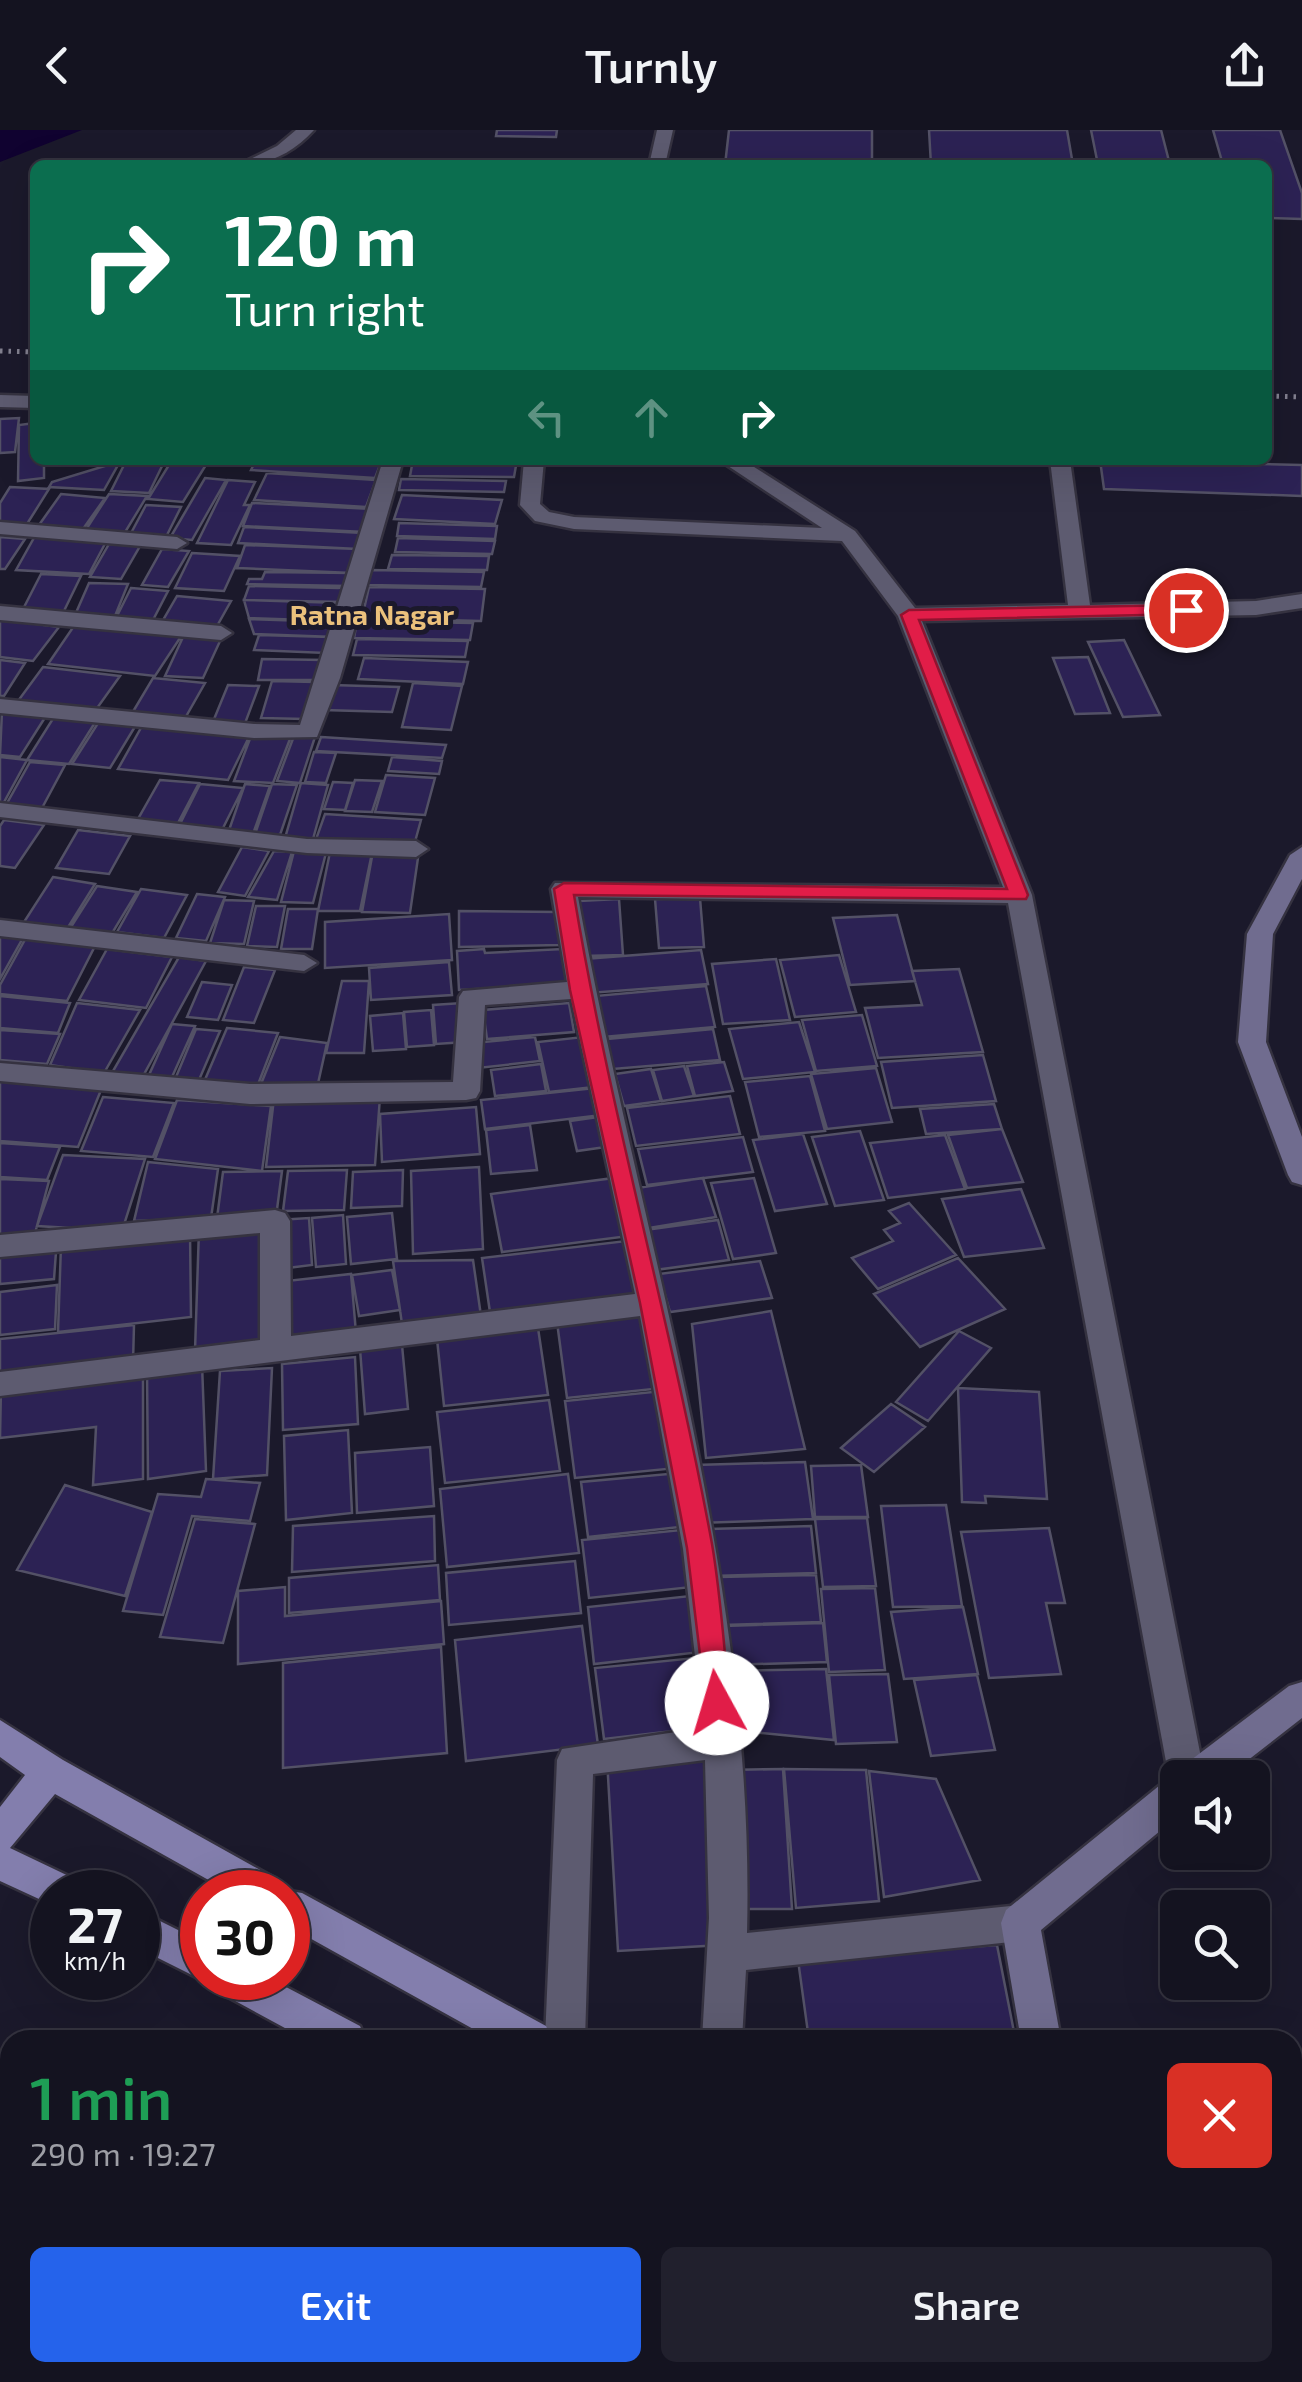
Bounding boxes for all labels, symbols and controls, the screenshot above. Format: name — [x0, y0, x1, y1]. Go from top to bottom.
icon: back — [30, 38, 85, 93]
text: Turnly — [585, 38, 717, 92]
icon: share — [1217, 38, 1272, 93]
text: 120 m — [225, 196, 417, 280]
icon: right — [60, 200, 190, 330]
text: Turn right — [225, 281, 425, 335]
icon: left — [519, 390, 574, 445]
icon: ahead — [624, 390, 679, 445]
icon: right — [729, 390, 784, 445]
pin — [1144, 568, 1229, 653]
icon: arrive — [1159, 583, 1214, 638]
district label: Ratna Nagar — [290, 597, 454, 631]
position arrow — [665, 1651, 769, 1755]
map controls — [1160, 1760, 1270, 2000]
button: sound — [1160, 1760, 1270, 1870]
speed limit sign: 30 — [180, 1870, 310, 2000]
button: search — [1160, 1890, 1270, 2000]
text: 27 — [67, 1893, 123, 1953]
text: km/h — [64, 1945, 126, 1975]
text: 1 min — [30, 2060, 172, 2132]
button: close — [1167, 2063, 1272, 2168]
text: 290 m · 19:27 — [30, 2134, 216, 2172]
button: Exit — [30, 2247, 641, 2362]
button: Share — [661, 2247, 1272, 2362]

